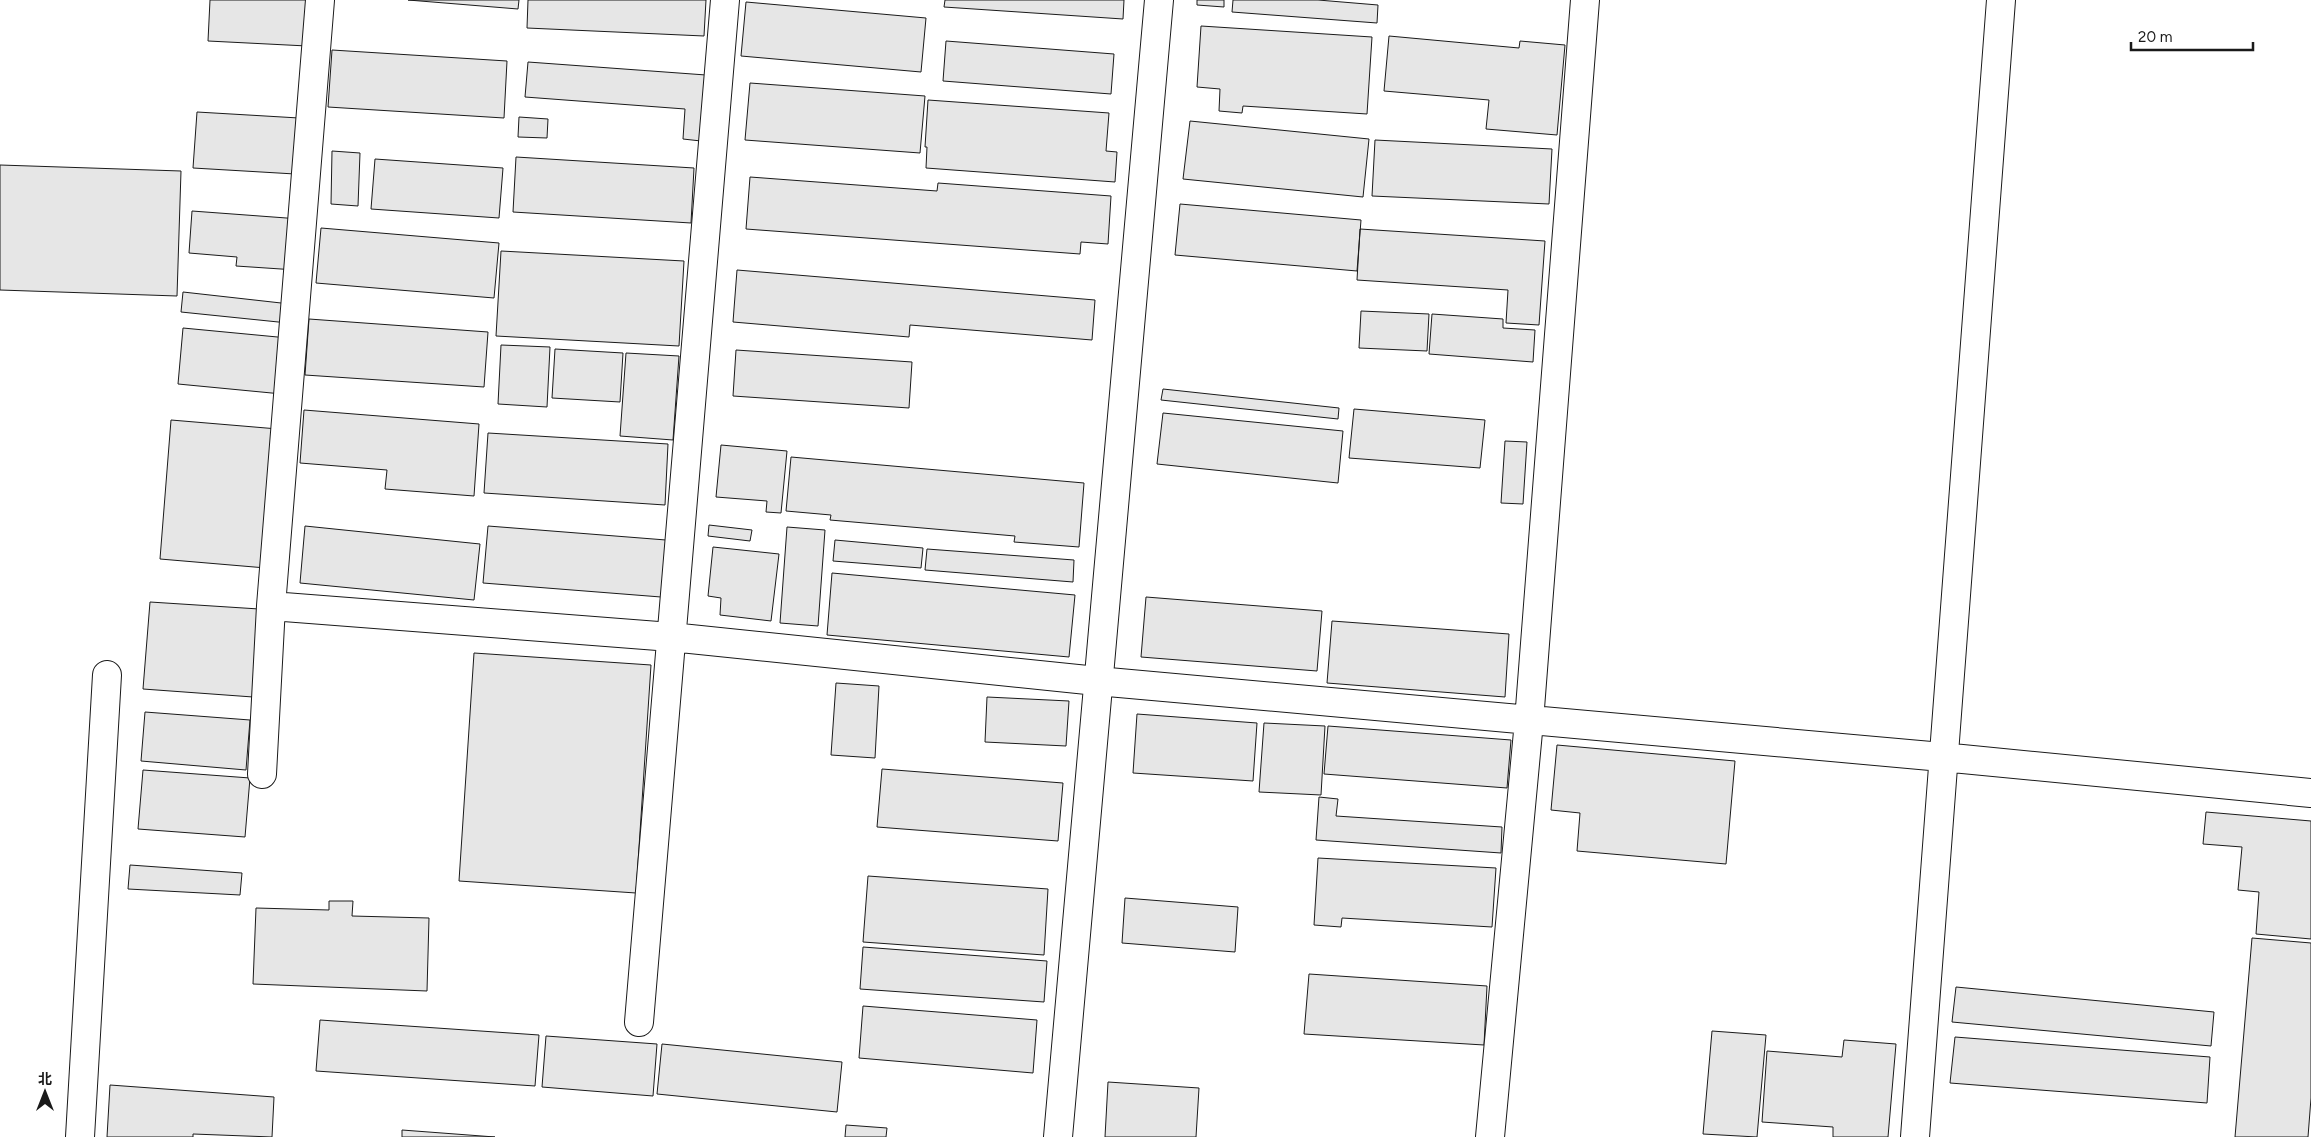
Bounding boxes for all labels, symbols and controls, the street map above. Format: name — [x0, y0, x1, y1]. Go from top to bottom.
scale bar — [2131, 20, 2254, 52]
text: 20 m — [2138, 28, 2172, 46]
north arrow — [20, 1067, 70, 1117]
text: 北 — [38, 1071, 52, 1088]

